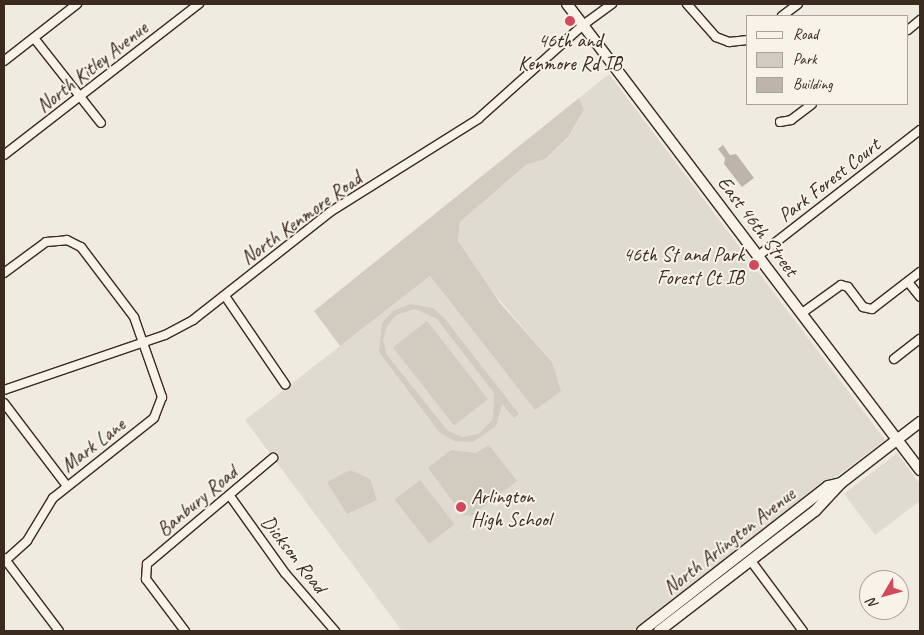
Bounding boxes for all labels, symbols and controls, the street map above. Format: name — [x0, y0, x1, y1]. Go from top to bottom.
marker: 46th and Kenmore Rd IB — [564, 15, 576, 27]
legend — [746, 15, 909, 105]
street label: North Kitley Avenue — [32, 16, 152, 118]
text: Road — [793, 25, 818, 44]
place label: 46th and Kenmore Rd IB — [518, 29, 622, 76]
text: Park — [793, 50, 817, 69]
text: Building — [793, 75, 832, 94]
street label: Park Forest Court — [774, 133, 884, 227]
street label: North Kenmore Road — [236, 166, 366, 270]
street label: East 46th Street — [712, 171, 804, 281]
place label: 46th St and Park Forest Ct IB — [622, 242, 744, 289]
marker: 46th St and Park Forest Ct IB — [748, 259, 760, 271]
street label: Mark Lane — [56, 412, 130, 478]
street label: Banbury Road — [152, 461, 242, 541]
street label: North Arlington Avenue — [658, 482, 800, 600]
place label: Arlington High School — [471, 484, 550, 531]
marker: Arlington High School — [455, 501, 467, 513]
street label: Dickson Road — [256, 511, 332, 597]
north arrow — [859, 570, 909, 620]
text: N — [863, 595, 882, 612]

